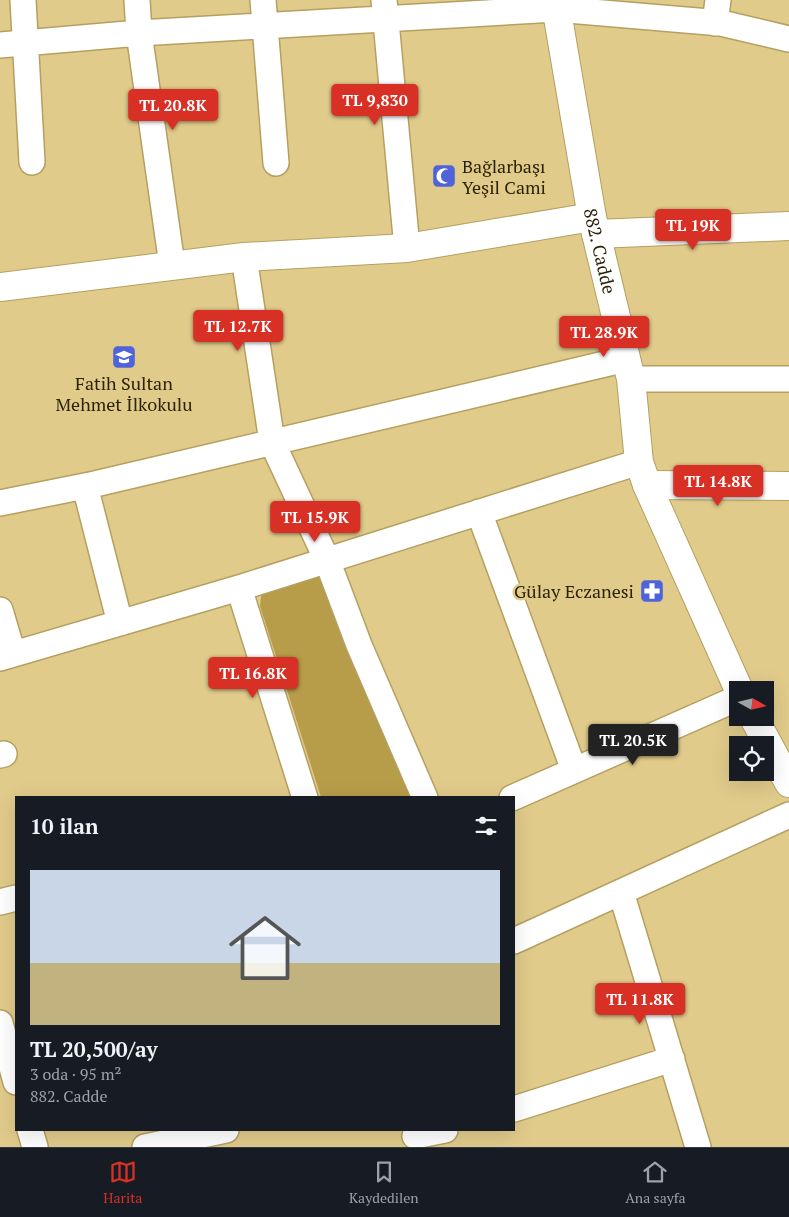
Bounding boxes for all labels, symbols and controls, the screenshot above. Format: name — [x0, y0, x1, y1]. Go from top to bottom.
pin: TL 9,830 — [323, 84, 427, 126]
pin: TL 20.8K — [121, 88, 225, 131]
text: TL 9,830 — [342, 89, 408, 111]
text: TL 20.8K — [139, 94, 207, 116]
place label: Bağlarbaşı Yeşil Cami — [462, 154, 546, 199]
mosque icon: Bağlarbaşı Yeşil Cami — [431, 163, 457, 189]
street label: 882. Cadde — [579, 206, 622, 296]
pin: TL 19K — [652, 208, 734, 251]
text: TL 19K — [666, 214, 720, 236]
pin: TL 12.7K — [186, 310, 290, 352]
text: TL 12.7K — [204, 315, 272, 337]
pin: TL 28.9K — [552, 316, 656, 358]
text: TL 28.9K — [570, 321, 638, 343]
school or university icon: Fatih Sultan Mehmet İlkokulu — [111, 344, 137, 370]
place label: Fatih Sultan Mehmet İlkokulu — [55, 371, 193, 416]
pin: TL 14.8K — [666, 464, 770, 507]
text: TL 14.8K — [684, 470, 752, 492]
pin: TL 15.9K — [263, 500, 367, 543]
text: TL 15.9K — [281, 506, 349, 528]
pharmacy icon: Gülay Eczanesi — [639, 578, 665, 604]
place label: Gülay Eczanesi — [514, 579, 634, 603]
pin: TL 16.8K — [201, 656, 305, 699]
text: TL 16.8K — [219, 662, 287, 684]
north arrow — [729, 681, 774, 726]
map controls — [729, 681, 774, 781]
pin: TL 20.5K — [581, 724, 685, 766]
text: TL 20.5K — [599, 729, 667, 751]
button: locate — [729, 736, 774, 781]
text: 10 ilan — [30, 812, 99, 840]
icon: filters — [472, 812, 500, 840]
icon: home — [220, 903, 310, 993]
pin: TL 11.8K — [588, 982, 692, 1025]
text: TL 11.8K — [606, 988, 674, 1010]
text: TL 20,500/ay — [30, 1035, 158, 1063]
text: 3 oda · 95 m² — [30, 1063, 122, 1085]
text: 882. Cadde — [30, 1085, 108, 1107]
tab: Harita — [103, 1158, 142, 1207]
tab: Kaydedilen — [349, 1158, 419, 1207]
tab: Ana sayfa — [625, 1158, 686, 1207]

